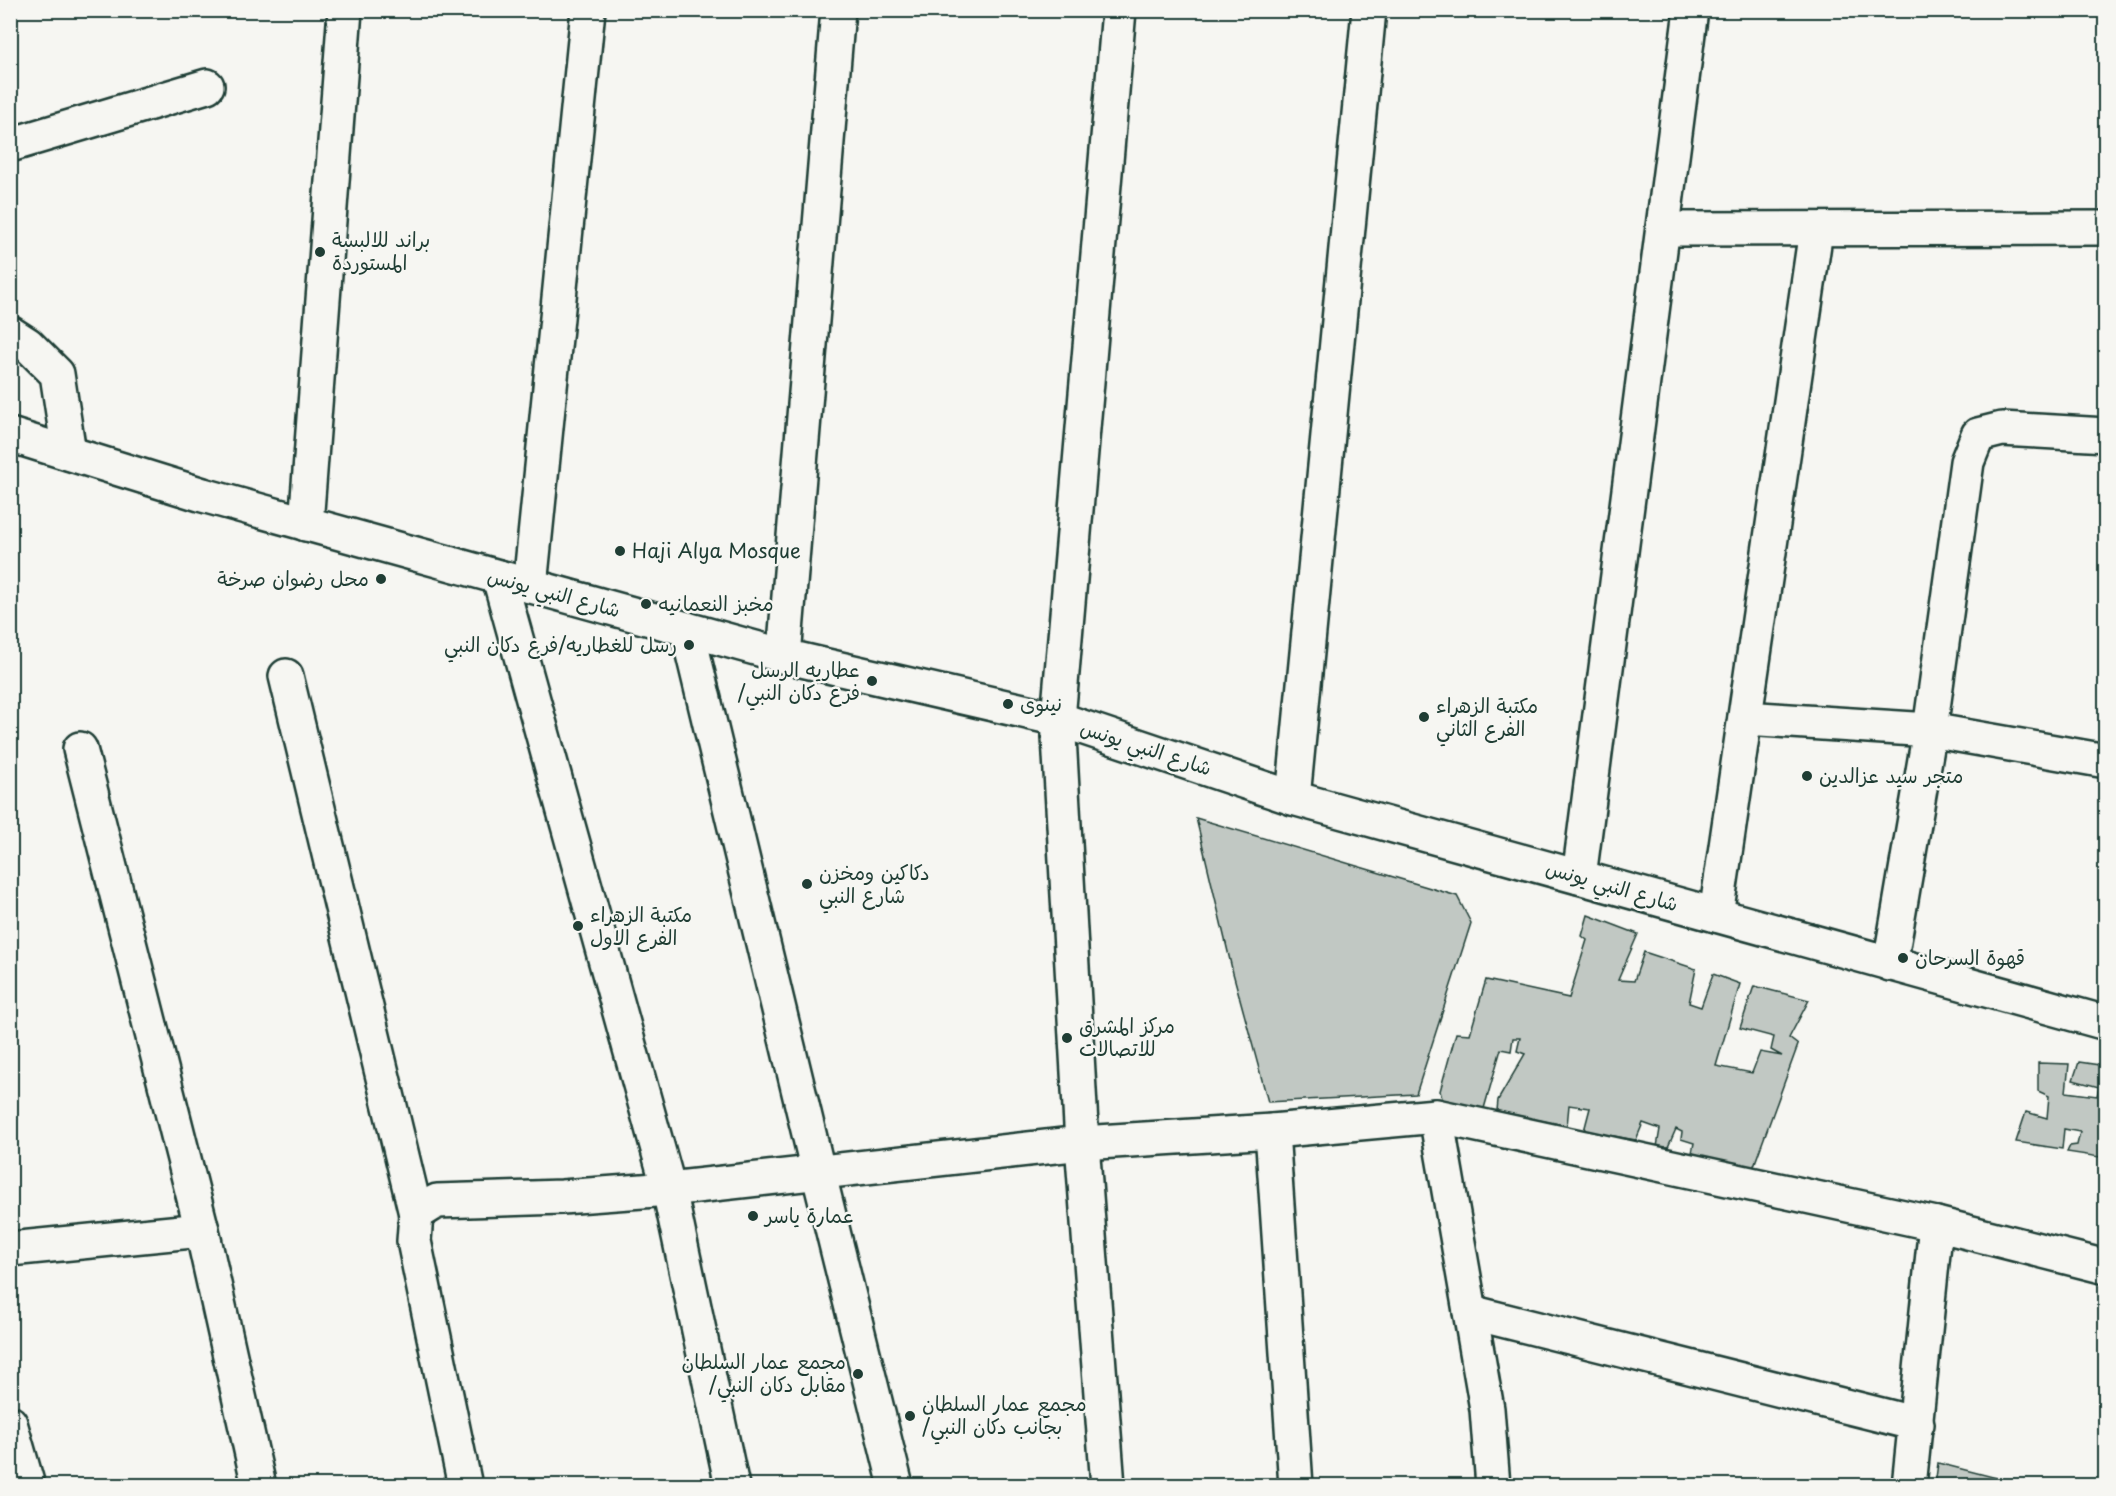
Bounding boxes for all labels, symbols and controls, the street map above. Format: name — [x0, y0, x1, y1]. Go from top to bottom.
place label: براند للالبسة المستوردة — [332, 224, 430, 277]
marker: براند للالبسة المستوردة — [313, 245, 327, 259]
place label: Haji Alya Mosque — [632, 535, 801, 565]
marker: Haji Alya Mosque — [613, 544, 627, 558]
street label: شارع النبي يونس — [483, 560, 624, 628]
place label: محل رضوان صرخة — [217, 563, 369, 593]
marker: محل رضوان صرخة — [374, 572, 388, 586]
place label: مخبز النعمانيه — [658, 588, 774, 618]
marker: مخبز النعمانيه — [639, 597, 653, 611]
place label: رسل للغطاريه/فرع دكان النبي — [444, 629, 677, 663]
marker: رسل للغطاريه/فرع دكان النبي — [682, 638, 696, 652]
place label: عطاريه الرسل /فرع دكان النبي — [737, 654, 860, 711]
marker: عطاريه الرسل /فرع دكان النبي — [865, 674, 879, 688]
place label: نينوى — [1020, 688, 1062, 718]
place label: مكتبة الزهراء الفرع الثاني — [1436, 690, 1538, 747]
marker: نينوى — [1001, 697, 1015, 711]
marker: مكتبة الزهراء الفرع الثاني — [1417, 710, 1431, 724]
street label: شارع النبي يونس — [1076, 712, 1216, 786]
place label: متجر سيد عزالدين — [1819, 760, 1963, 790]
marker: متجر سيد عزالدين — [1800, 769, 1814, 783]
street label: شارع النبي يونس — [1541, 852, 1682, 922]
place label: دكاكين ومخزن شارع النبي — [819, 857, 930, 914]
marker: دكاكين ومخزن شارع النبي — [800, 877, 814, 891]
place label: مكتبة الزهراء الفرع الاول — [590, 899, 692, 952]
marker: مكتبة الزهراء الفرع الاول — [571, 919, 585, 933]
place label: قهوة السرحان — [1915, 942, 2025, 972]
marker: قهوة السرحان — [1896, 951, 1910, 965]
place label: مركز المشرق للاتصالات — [1079, 1010, 1175, 1063]
marker: مركز المشرق للاتصالات — [1060, 1031, 1074, 1045]
place label: عمارة ياسر — [763, 1200, 855, 1230]
marker: عمارة ياسر — [746, 1209, 760, 1223]
place label: مجمع عمار السلطان /مقابل دكان النبي — [681, 1346, 846, 1403]
marker: مجمع عمار السلطان /مقابل دكان النبي — [851, 1367, 865, 1381]
place label: مجمع عمار السلطان /بجانب دكان النبي — [922, 1388, 1087, 1445]
marker: مجمع عمار السلطان /بجانب دكان النبي — [903, 1409, 917, 1423]

